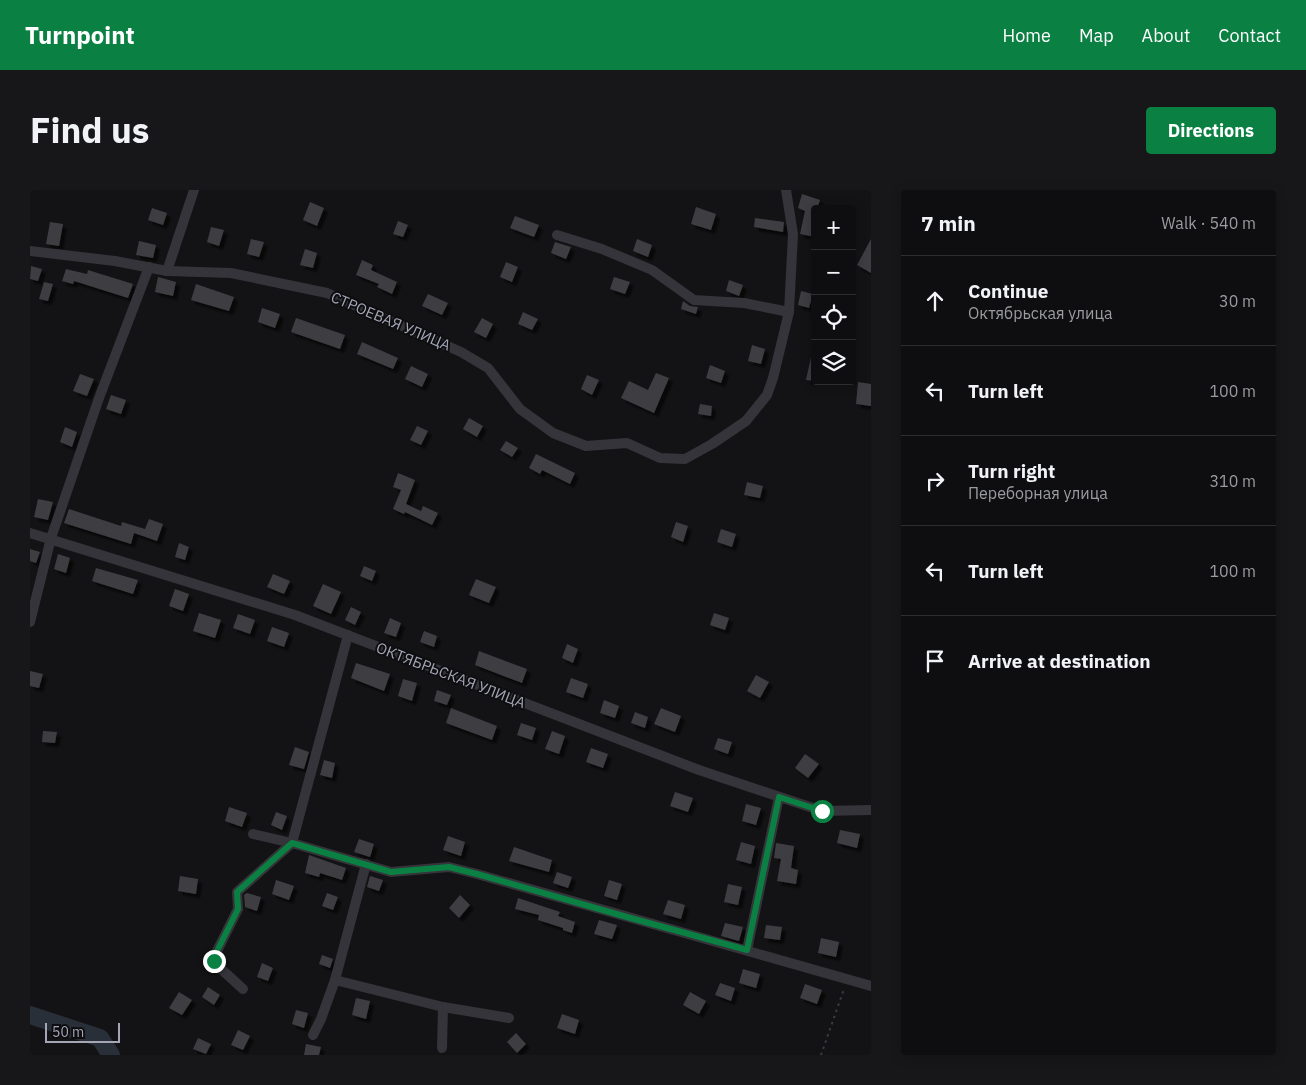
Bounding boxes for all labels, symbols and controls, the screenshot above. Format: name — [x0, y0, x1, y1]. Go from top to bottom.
text: Turnpoint — [25, 19, 135, 51]
text: Home — [1003, 24, 1051, 47]
text: Map — [1079, 24, 1114, 47]
text: About — [1142, 24, 1190, 47]
text: Contact — [1218, 24, 1281, 47]
text: Find us — [30, 107, 149, 153]
button: Directions — [1146, 107, 1276, 154]
map controls — [811, 205, 856, 385]
button: + — [811, 205, 856, 250]
text: 7 min — [921, 209, 976, 237]
text: Walk · 540 m — [1161, 213, 1256, 233]
button: − — [811, 250, 856, 295]
text: Continue — [968, 279, 1048, 303]
street label: СТРОЕВАЯ УЛИЦА — [328, 287, 454, 355]
icon: ahead — [921, 287, 949, 315]
text: 30 m — [1219, 291, 1256, 311]
button: locate — [811, 295, 856, 340]
text: Октябрьская улица — [968, 303, 1113, 323]
button: layers — [811, 340, 856, 385]
icon: left — [921, 377, 949, 405]
text: Turn left — [968, 379, 1044, 403]
text: 100 m — [1209, 381, 1256, 401]
text: Turn right — [968, 459, 1055, 483]
icon: right — [921, 467, 949, 495]
text: 310 m — [1209, 471, 1256, 491]
text: Переборная улица — [968, 483, 1108, 503]
icon: left — [921, 557, 949, 585]
text: Turn left — [968, 559, 1044, 583]
text: 100 m — [1209, 561, 1256, 581]
street label: ОКТЯБРЬСКАЯ УЛИЦА — [374, 638, 529, 712]
icon: arrive — [921, 647, 949, 675]
text: Arrive at destination — [968, 649, 1151, 673]
route start — [811, 800, 834, 823]
route end — [203, 950, 226, 973]
scale bar — [45, 1020, 120, 1043]
text: 50 m — [52, 1023, 84, 1041]

